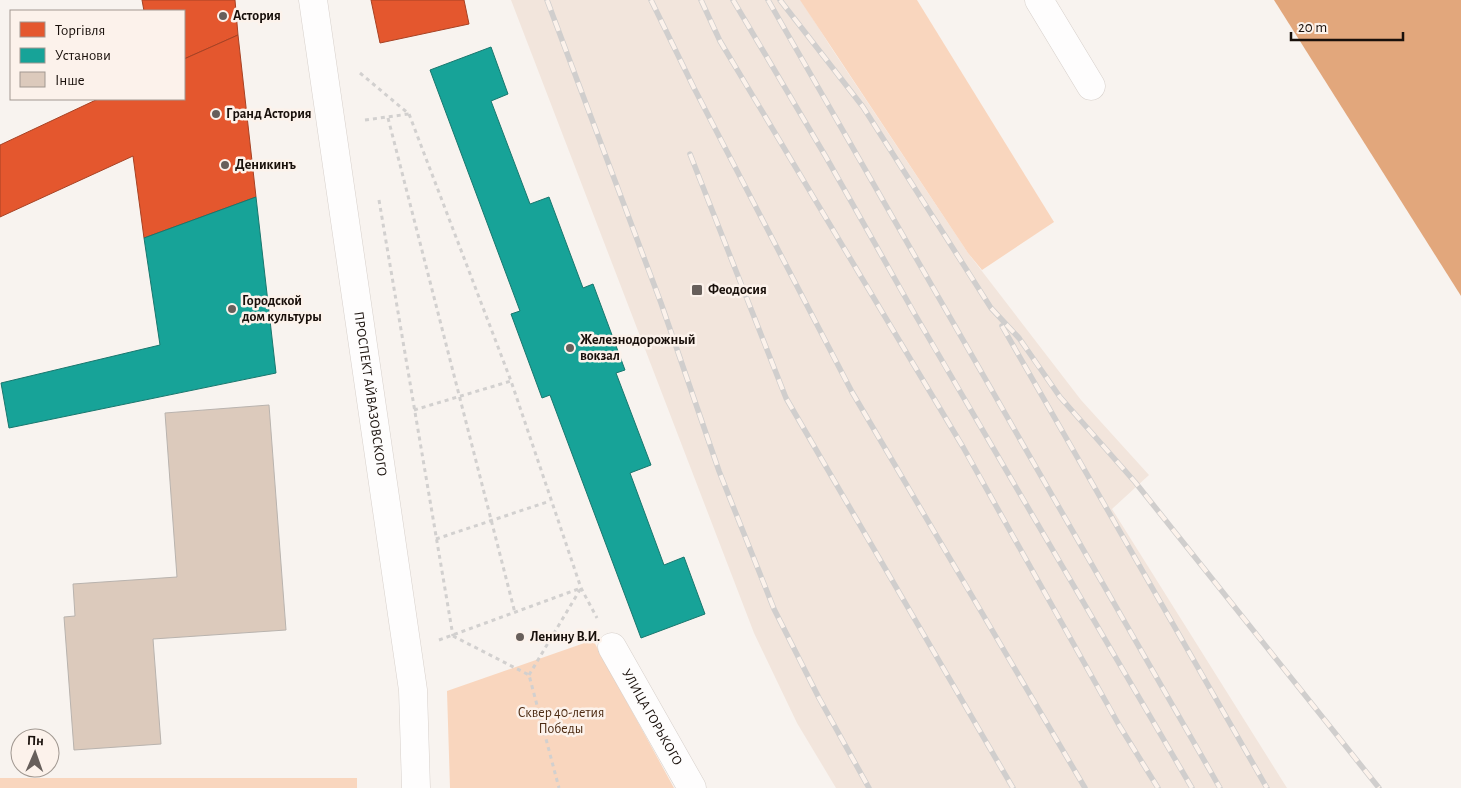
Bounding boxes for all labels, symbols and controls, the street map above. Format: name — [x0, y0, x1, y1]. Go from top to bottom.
place label: Астория — [233, 9, 281, 23]
legend — [10, 10, 185, 100]
marker: Астория — [217, 10, 229, 22]
scale bar — [1291, 10, 1404, 42]
text: 20 m — [1298, 20, 1327, 35]
text: Торгівля — [55, 23, 105, 38]
text: Установи — [55, 48, 111, 63]
text: Інше — [55, 73, 85, 88]
place label: Гранд Астория — [226, 107, 312, 121]
marker: Гранд Астория — [210, 108, 222, 120]
place label: Деникинъ — [235, 158, 296, 172]
marker: Деникинъ — [219, 159, 231, 171]
marker: Феодосия — [690, 283, 704, 297]
place label: Феодосия — [708, 283, 767, 297]
place label: Городской дом культуры — [242, 294, 322, 324]
marker: Городской дом культуры — [226, 303, 238, 315]
street label: ПРОСПЕКТ АЙВАЗОВСКОГО — [351, 310, 389, 477]
place label: Железнодорожный вокзал — [580, 333, 695, 363]
marker: Железнодорожный вокзал — [564, 342, 576, 354]
place label: Ленину В.И. — [530, 630, 600, 644]
marker: Ленину В.И. — [514, 631, 526, 643]
street label: УЛИЦА ГОРЬКОГО — [619, 667, 685, 768]
park label: Сквер 40-летия Победы — [518, 706, 604, 736]
north arrow — [10, 728, 60, 778]
text: Пн — [27, 734, 44, 748]

